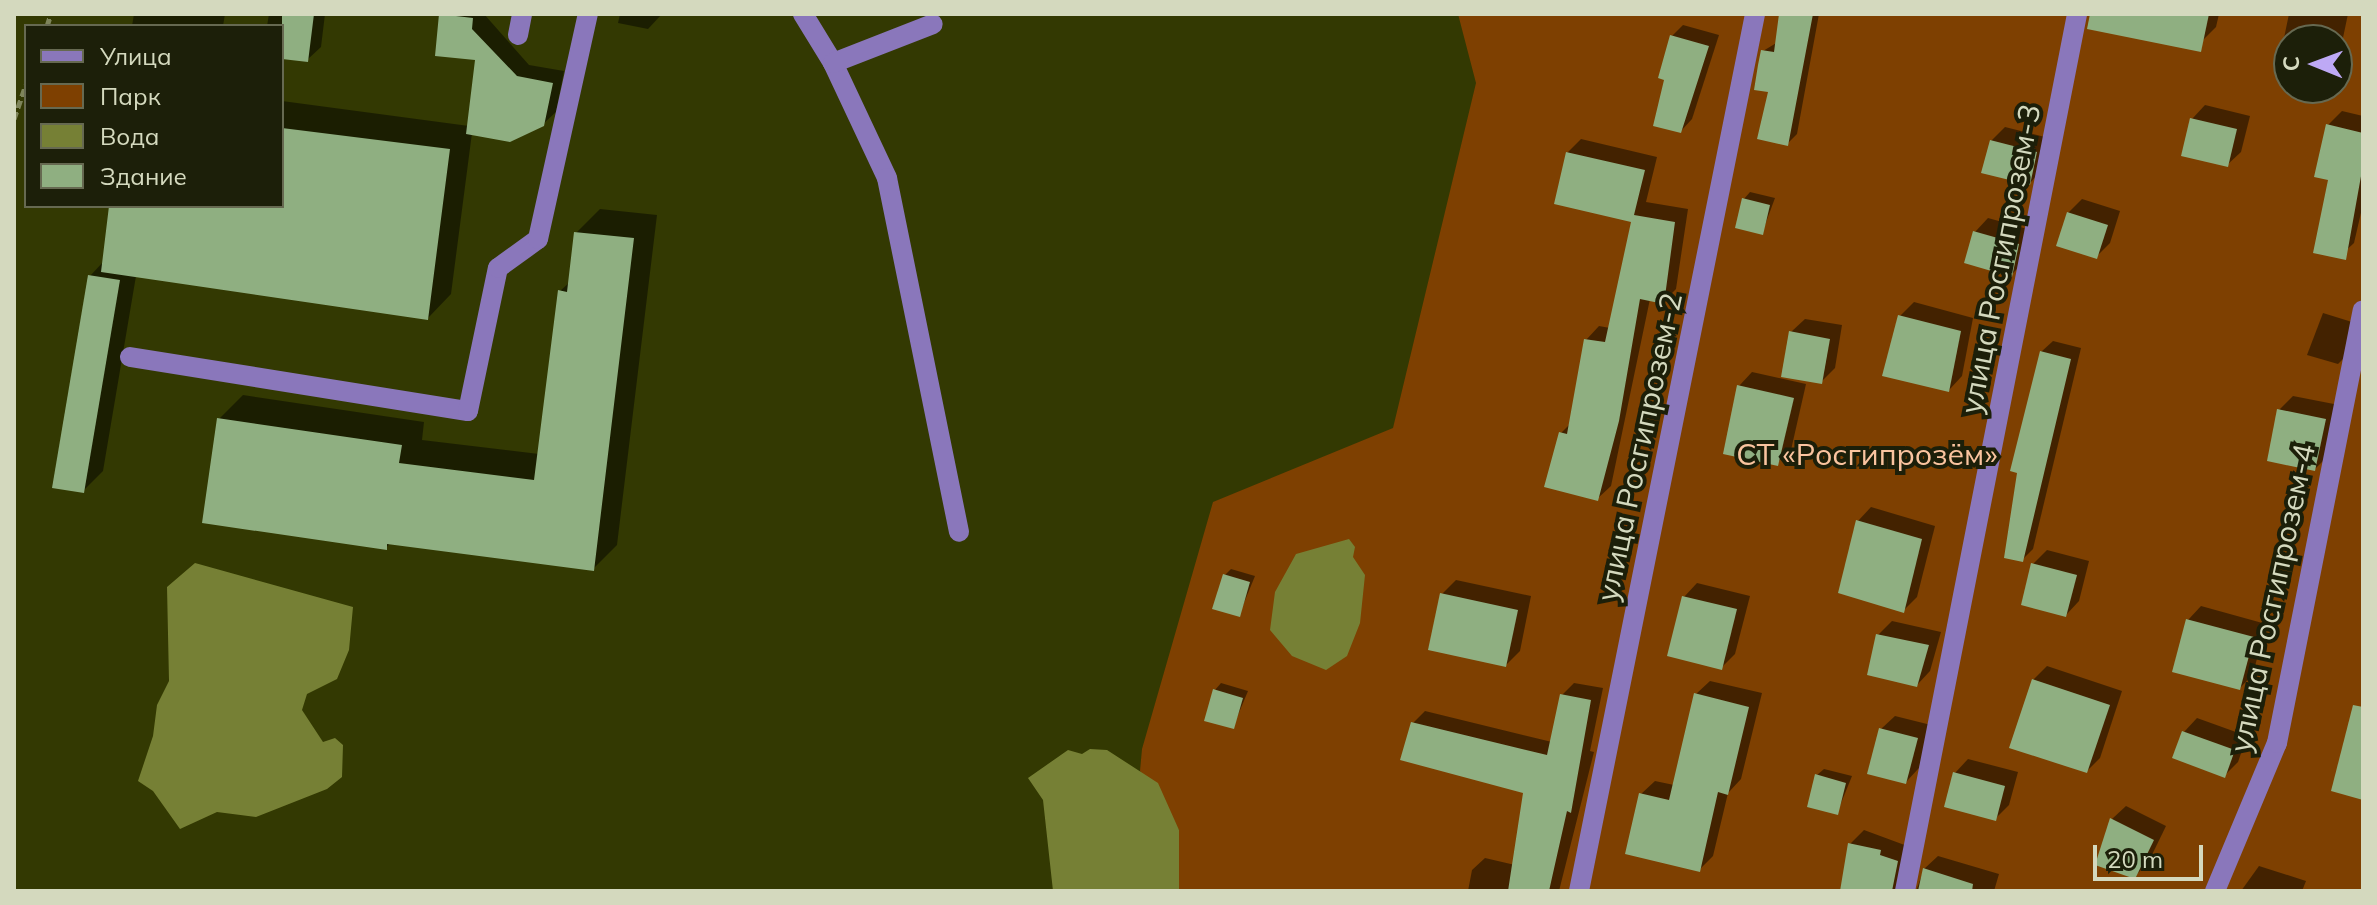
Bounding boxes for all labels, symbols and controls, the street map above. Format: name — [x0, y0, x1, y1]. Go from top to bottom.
legend — [24, 24, 284, 208]
north arrow — [2273, 24, 2353, 104]
text: Улица — [100, 41, 172, 71]
text: С — [2277, 56, 2305, 71]
text: Парк — [100, 81, 161, 111]
street label: улица Росгипрозем-3 — [1952, 101, 2048, 417]
text: Вода — [100, 121, 160, 151]
text: Здание — [100, 161, 187, 191]
street label: улица Росгипрозем-2 — [1589, 289, 1689, 605]
park label: СТ «Росгипрозём» — [1736, 436, 1998, 472]
street label: улица Росгипрозем-4 — [2222, 440, 2322, 756]
scale bar — [2097, 829, 2207, 879]
text: 20 m — [2107, 844, 2163, 874]

